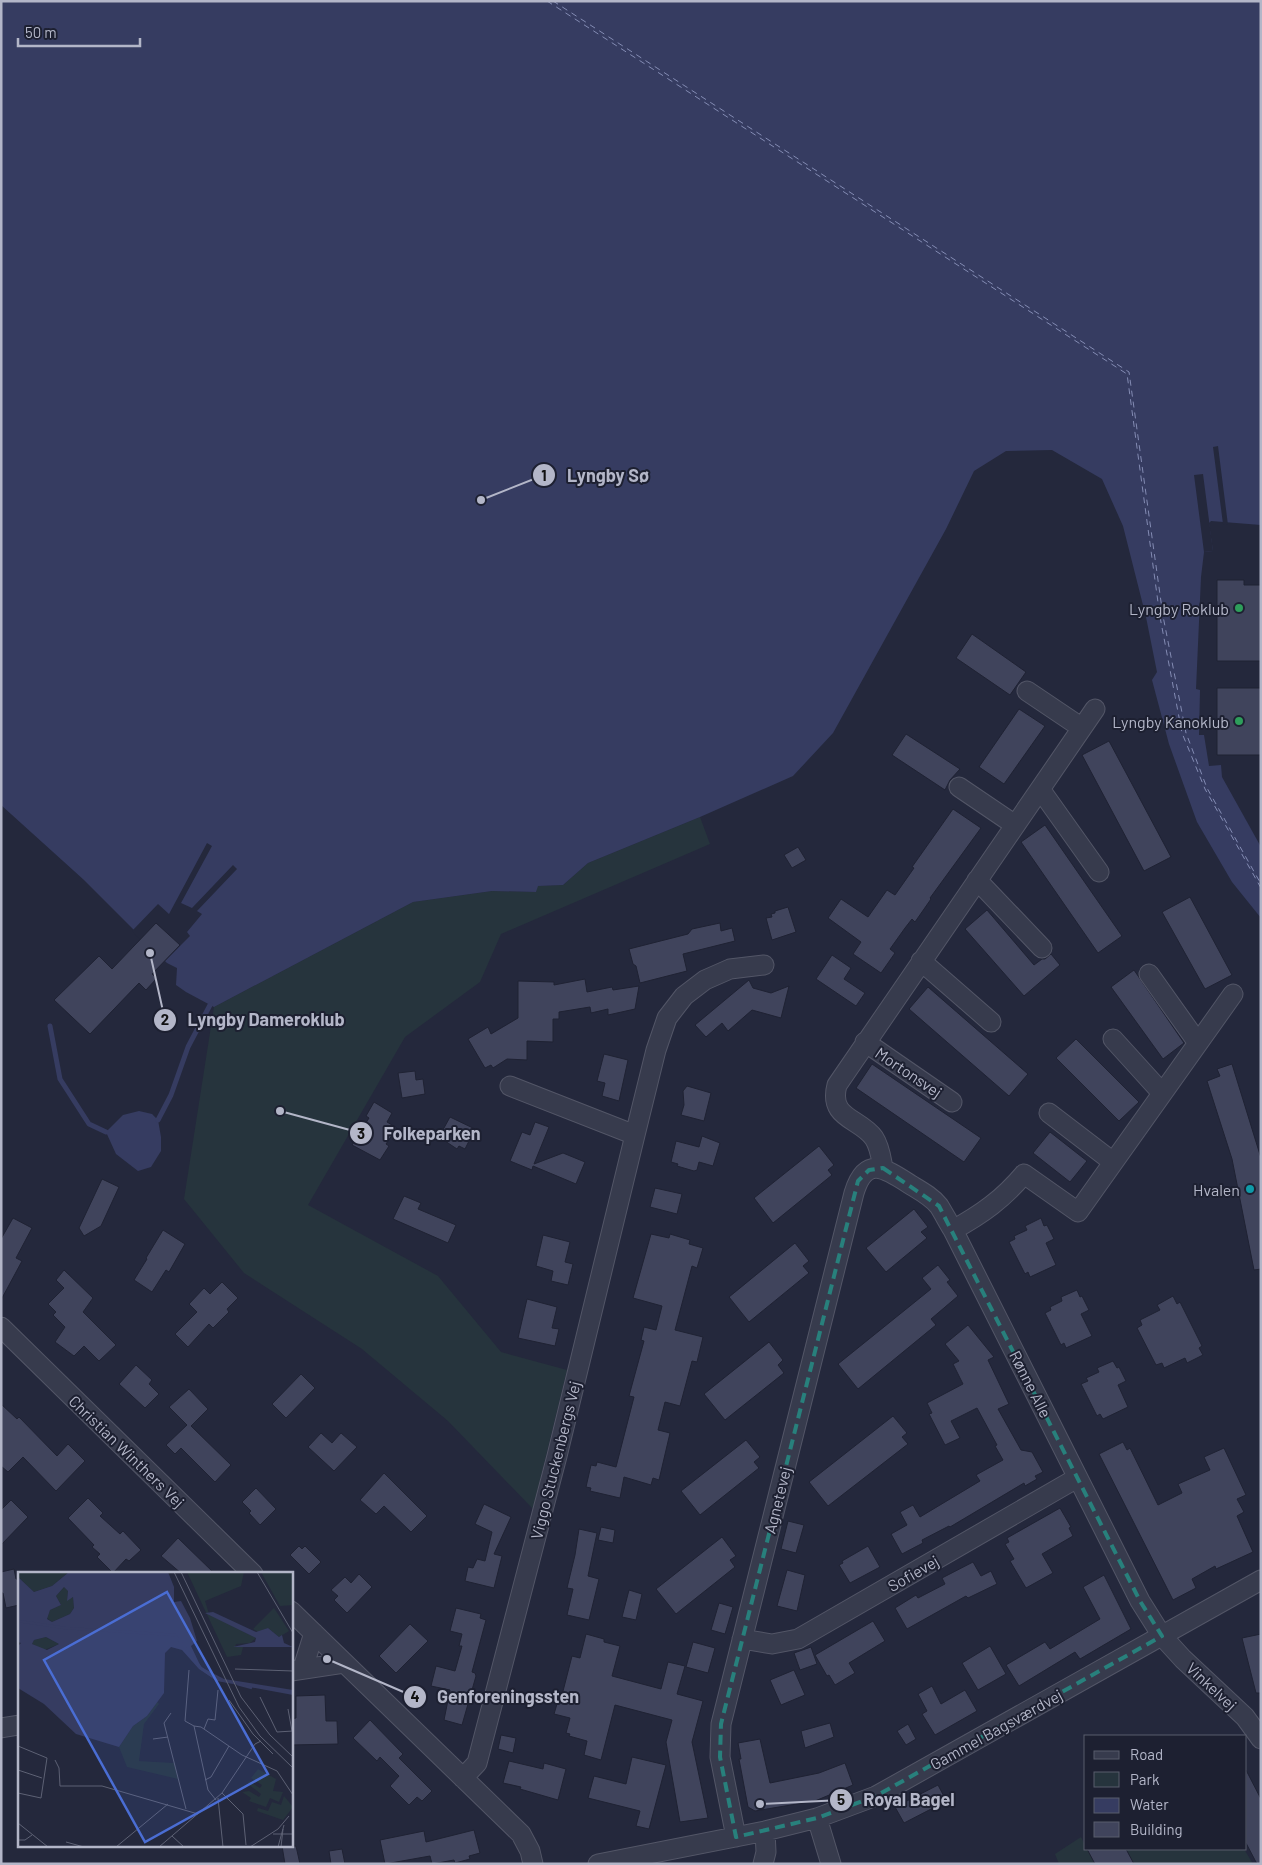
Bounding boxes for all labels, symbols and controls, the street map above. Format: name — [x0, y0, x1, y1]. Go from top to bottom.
scale bar — [18, 15, 140, 47]
text: 50 m — [25, 23, 57, 41]
callout: Lyngby Sø — [532, 459, 658, 492]
text: Lyngby Sø — [567, 464, 649, 486]
text: 1 — [541, 466, 547, 484]
place label: Lyngby Roklub — [1129, 599, 1229, 618]
marker: Lyngby Roklub — [1233, 602, 1245, 614]
place label: Lyngby Kanoklub — [1112, 712, 1229, 731]
marker: Lyngby Kanoklub — [1233, 715, 1245, 727]
callout: Lyngby Dameroklub — [152, 1003, 355, 1036]
text: Lyngby Dameroklub — [187, 1008, 345, 1030]
text: 2 — [161, 1010, 169, 1028]
street label: Mortonsvej — [872, 1043, 946, 1101]
callout: Folkeparken — [348, 1117, 491, 1150]
text: Folkeparken — [383, 1122, 481, 1144]
text: 3 — [357, 1124, 365, 1142]
place label: Hvalen — [1193, 1180, 1240, 1199]
marker: Hvalen — [1244, 1183, 1256, 1195]
street label: Rønne Alle — [1006, 1347, 1056, 1421]
street label: Viggo Stuckenbergs Vej — [526, 1379, 584, 1541]
street label: Christian Winthers Vej — [65, 1391, 189, 1511]
street label: Agnetevej — [759, 1464, 795, 1536]
street label: Sofievej — [884, 1551, 942, 1595]
inset map — [18, 1572, 292, 1848]
street label: Vinkelvej — [1183, 1658, 1241, 1714]
callout: Genforeningssten — [402, 1680, 589, 1713]
text: Genforeningssten — [437, 1685, 579, 1707]
street label: Gammel Bagsværdvej — [927, 1685, 1065, 1773]
text: 4 — [410, 1687, 420, 1705]
legend — [1084, 1735, 1247, 1850]
text: Road — [1130, 1745, 1163, 1763]
text: Park — [1130, 1770, 1160, 1788]
callout: Royal Bagel — [828, 1783, 965, 1816]
text: Royal Bagel — [863, 1788, 955, 1810]
text: 5 — [837, 1790, 845, 1808]
text: Water — [1130, 1795, 1169, 1813]
text: Building — [1130, 1820, 1183, 1838]

